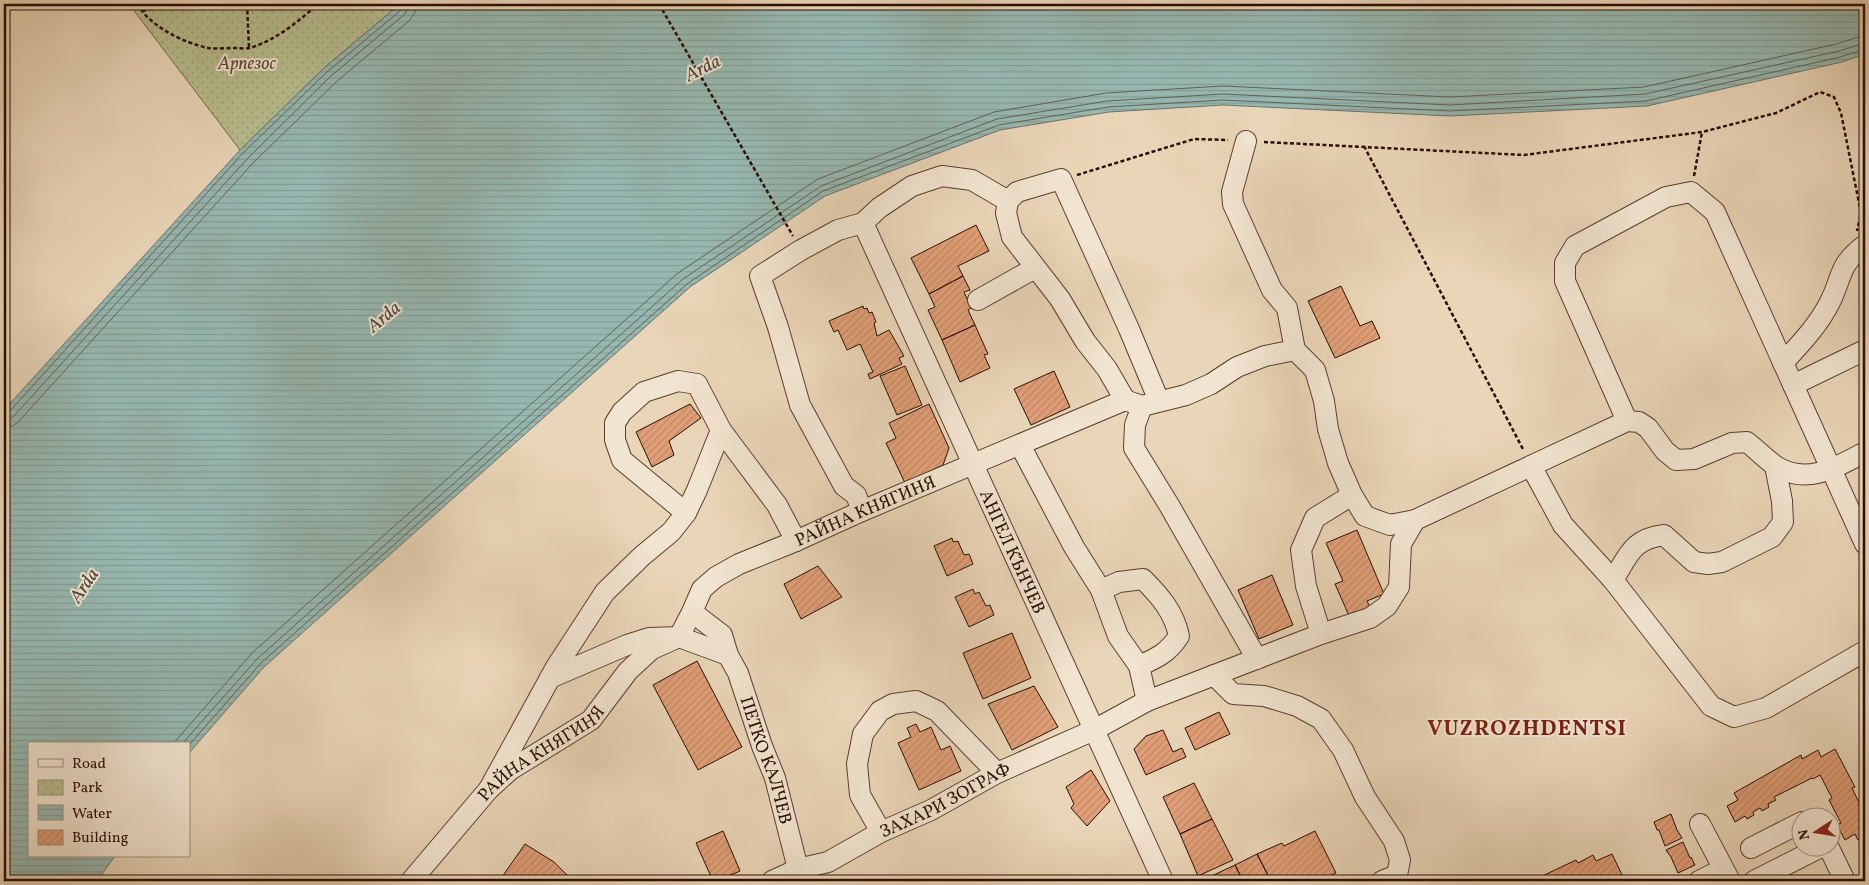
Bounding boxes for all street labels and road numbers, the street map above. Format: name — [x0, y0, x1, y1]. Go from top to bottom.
street label: РАЙНА КНЯГИНЯ — [791, 470, 940, 554]
street label: АНГЕЛ КЪНЧЕВ — [972, 486, 1051, 618]
street label: ПЕТКО КАЛЧЕВ — [733, 693, 797, 827]
street label: РАЙНА КНЯГИНЯ — [473, 701, 612, 807]
street label: ЗАХАРИ ЗОГРАФ — [876, 757, 1015, 845]

